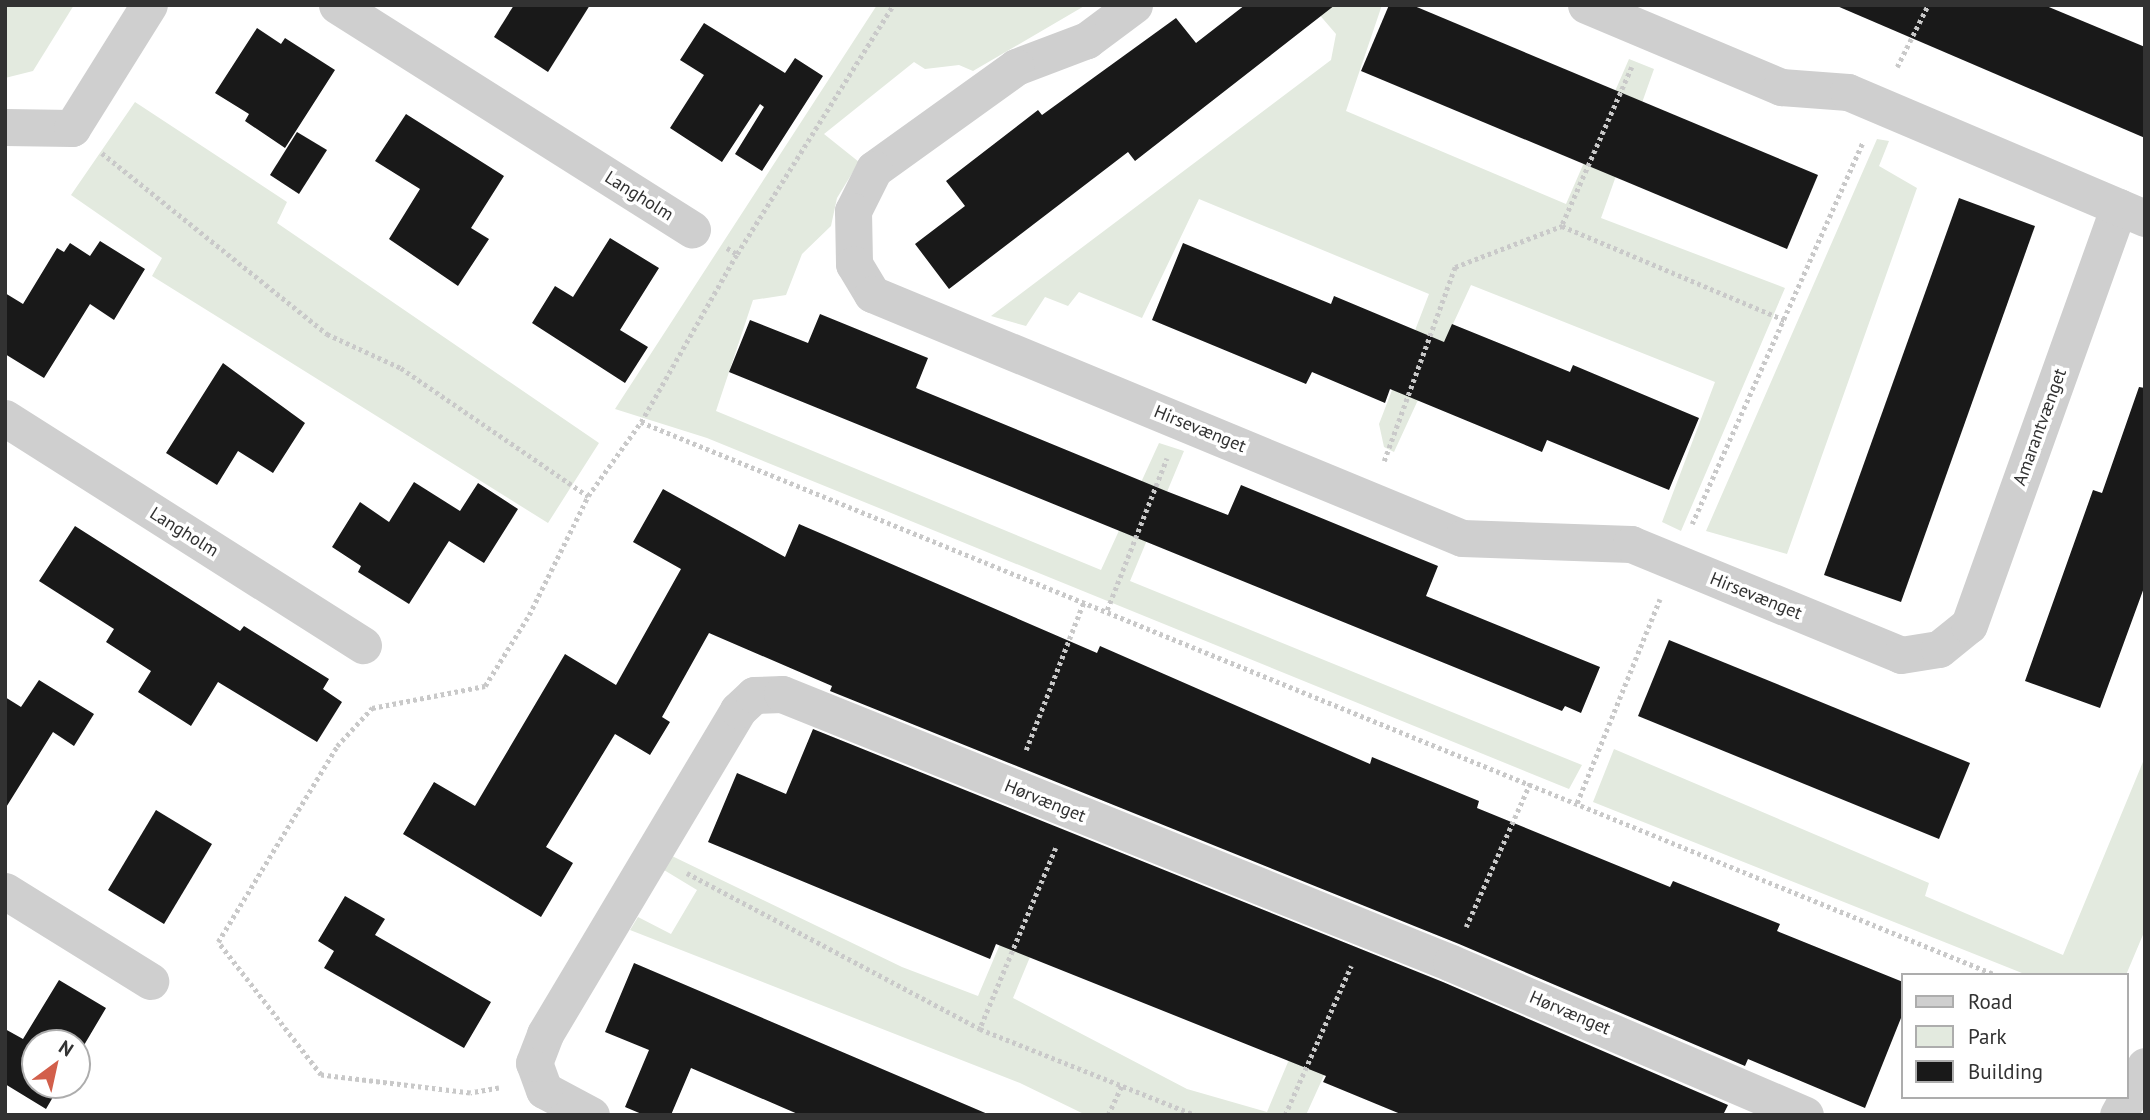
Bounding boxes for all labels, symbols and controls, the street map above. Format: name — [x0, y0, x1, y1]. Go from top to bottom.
street label: Langholm — [601, 167, 677, 225]
street label: Amarantvænget — [2009, 366, 2071, 488]
street label: Hirsevænget — [1151, 401, 1249, 457]
street label: Langholm — [146, 503, 222, 561]
street label: Hirsevænget — [1707, 568, 1805, 624]
street label: Hørvænget — [1001, 775, 1089, 827]
legend — [1902, 973, 2129, 1099]
street label: Hørvænget — [1526, 986, 1614, 1040]
text: Road — [1968, 988, 2012, 1015]
text: Park — [1968, 1023, 2007, 1050]
north arrow — [21, 1029, 91, 1099]
text: N — [55, 1035, 78, 1062]
text: Building — [1968, 1058, 2043, 1085]

